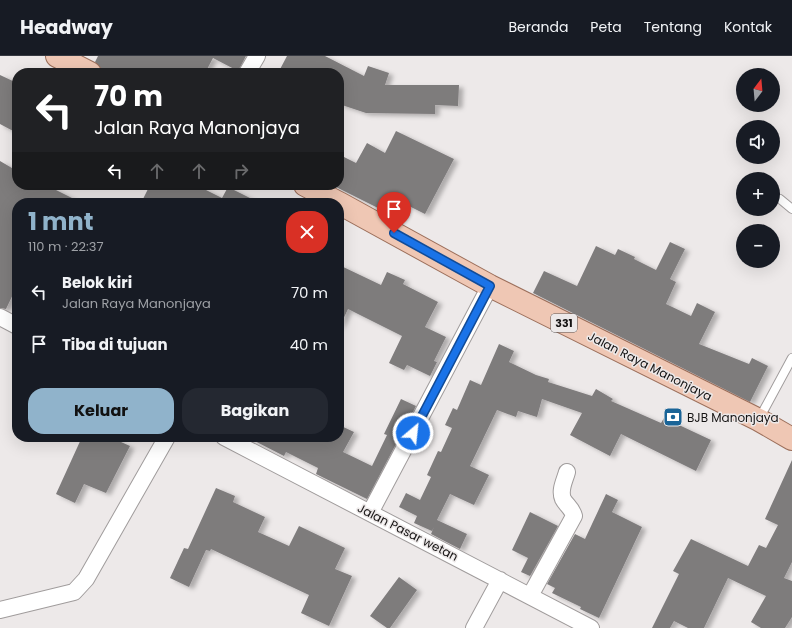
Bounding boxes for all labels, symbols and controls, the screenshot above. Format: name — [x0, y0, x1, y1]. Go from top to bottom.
text: Headway — [20, 14, 113, 41]
text: Beranda — [509, 17, 568, 37]
text: Peta — [590, 17, 622, 37]
text: Tentang — [644, 17, 702, 37]
text: Kontak — [724, 17, 772, 37]
north arrow — [736, 68, 780, 112]
map controls — [736, 68, 780, 268]
text: 70 m — [94, 77, 163, 116]
icon: left — [28, 84, 80, 136]
text: Jalan Raya Manonjaya — [94, 115, 300, 140]
button: sound — [736, 120, 780, 164]
icon: left — [104, 160, 126, 182]
icon: ahead — [146, 160, 168, 182]
icon: ahead — [188, 160, 210, 182]
icon: right — [230, 160, 252, 182]
button: + — [736, 172, 780, 216]
pin — [377, 192, 411, 233]
icon: arrive — [383, 198, 405, 220]
text: 1 mnt — [28, 205, 93, 238]
button: close — [286, 211, 328, 253]
button: − — [736, 224, 780, 268]
text: 110 m · 22:37 — [28, 237, 104, 256]
text: Belok kiri — [62, 272, 132, 293]
icon: left — [28, 281, 50, 303]
text: 70 m — [291, 282, 328, 303]
text: Jalan Raya Manonjaya — [62, 294, 211, 313]
road number: 331 — [551, 314, 577, 332]
street label: Jalan Raya Manonjaya — [585, 327, 715, 405]
icon: arrive — [28, 333, 50, 355]
text: Tiba di tujuan — [62, 334, 168, 355]
text: 40 m — [290, 334, 328, 355]
button: Keluar — [28, 388, 174, 434]
button: Bagikan — [182, 388, 328, 434]
bank icon: BJB Manonjaya — [662, 406, 684, 428]
place label: BJB Manonjaya — [687, 409, 779, 426]
position arrow — [392, 412, 434, 454]
street label: Jalan Pasar wetan — [355, 499, 461, 565]

